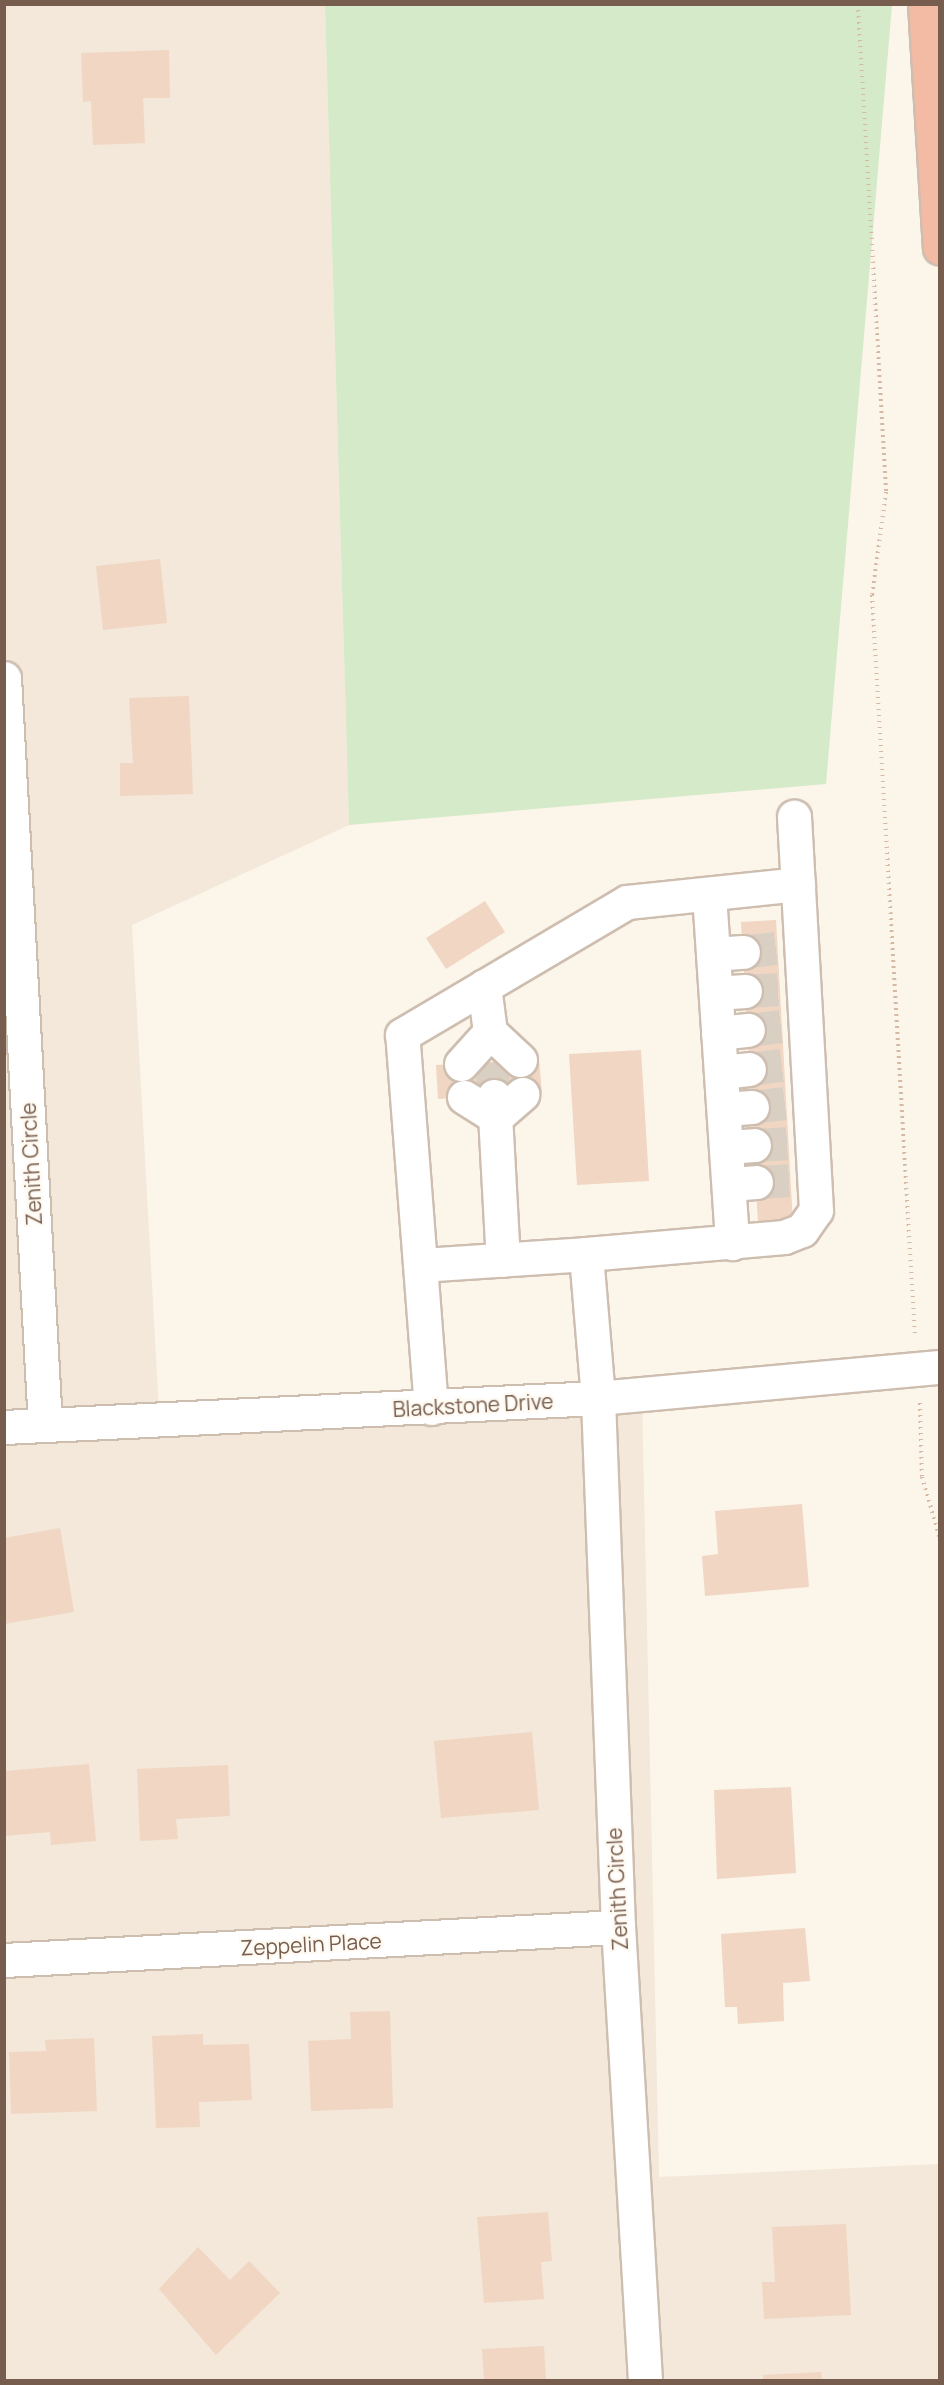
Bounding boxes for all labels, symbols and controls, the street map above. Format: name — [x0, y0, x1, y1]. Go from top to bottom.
street label: Zenith Circle — [15, 1102, 47, 1226]
street label: Blackstone Drive — [392, 1388, 554, 1422]
street label: Zenith Circle — [601, 1827, 633, 1951]
street label: Zeppelin Place — [240, 1928, 382, 1960]

